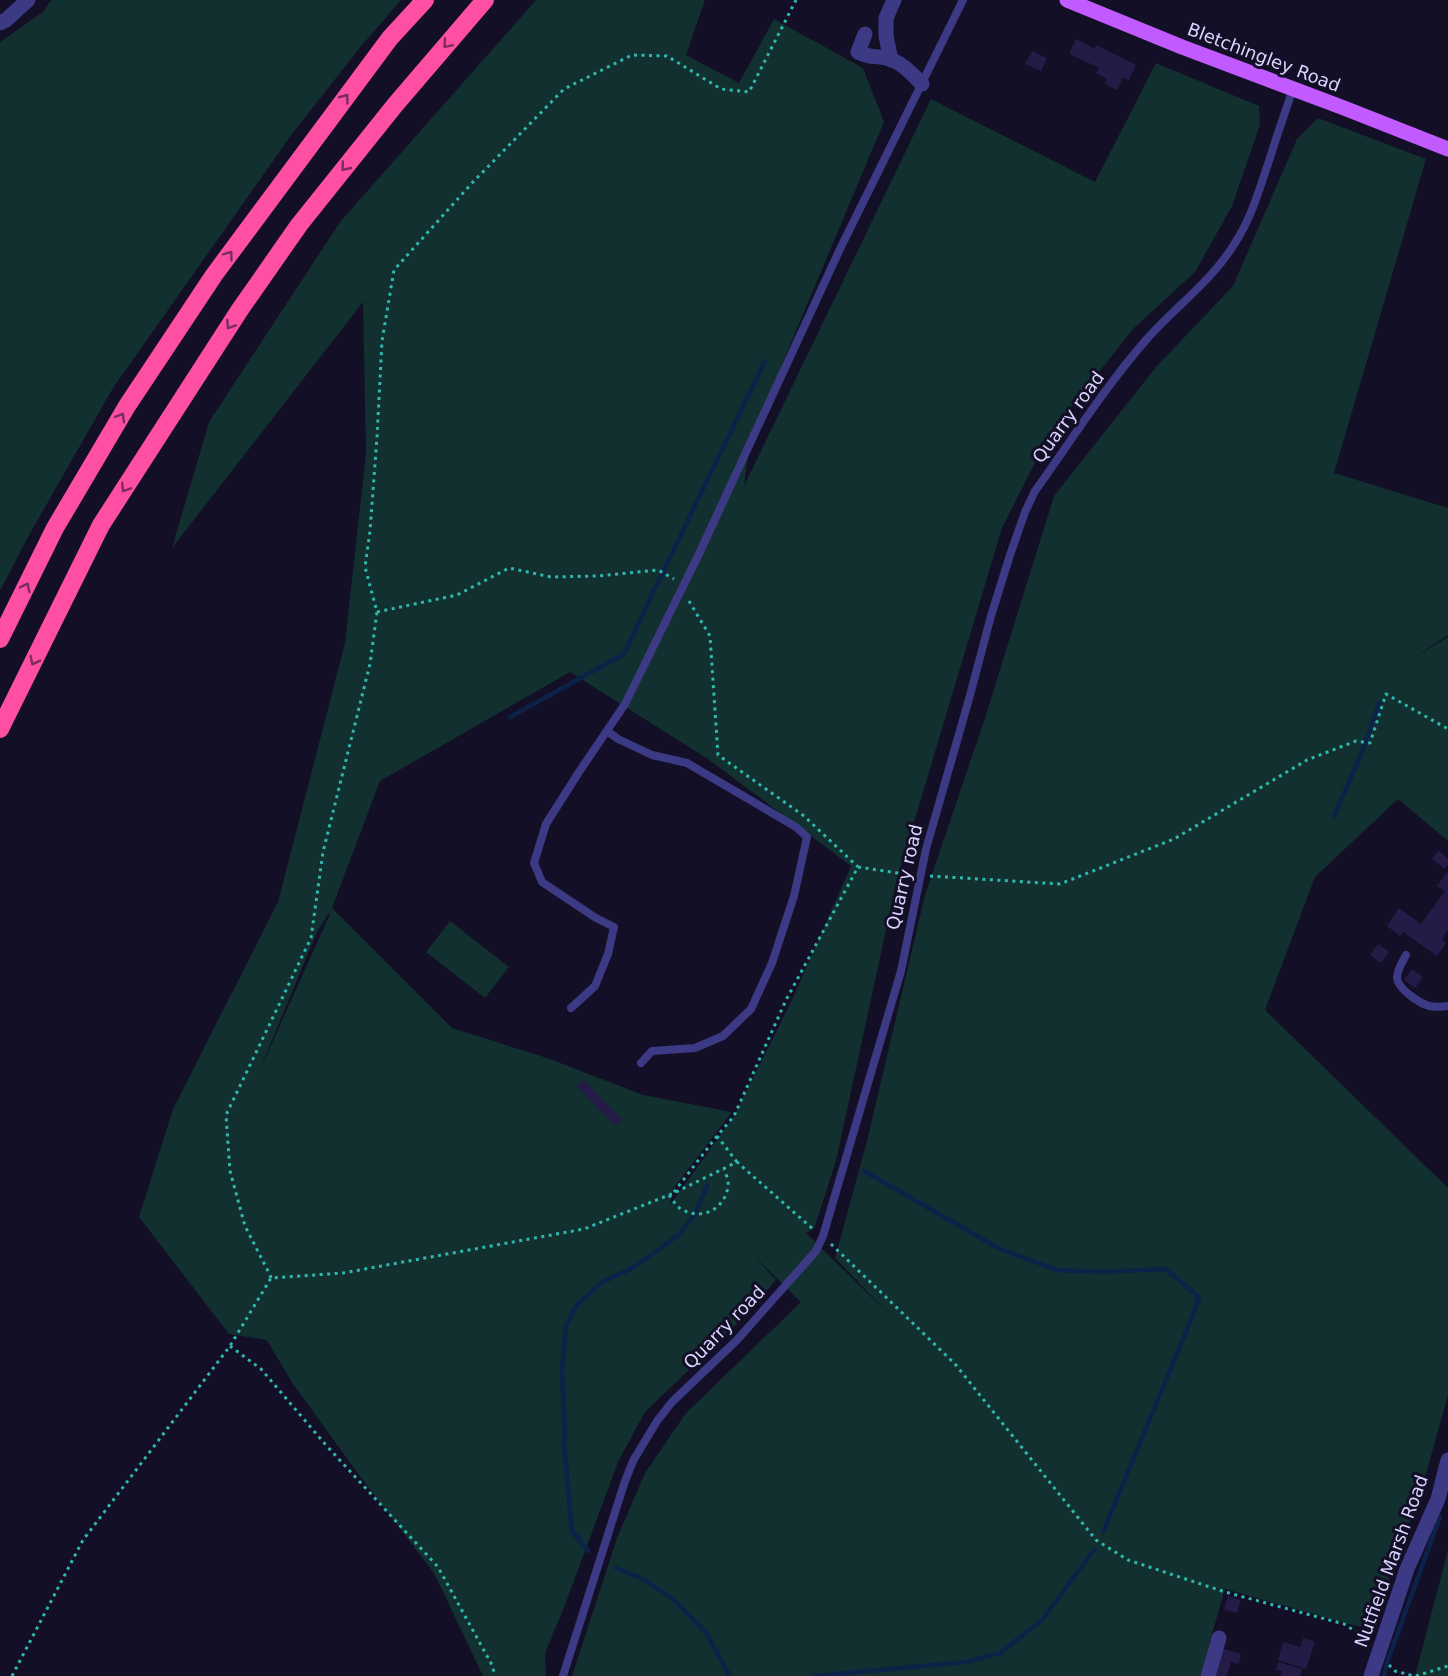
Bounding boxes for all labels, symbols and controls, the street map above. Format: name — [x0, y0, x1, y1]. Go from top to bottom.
street label: Bletchingley Road — [1185, 18, 1343, 96]
one-way arrow — [443, 37, 454, 48]
one-way arrow — [337, 93, 348, 104]
one-way arrow — [342, 160, 353, 171]
one-way arrow — [222, 250, 233, 261]
one-way arrow — [227, 318, 238, 329]
street label: Quarry road — [1028, 367, 1108, 467]
one-way arrow — [113, 413, 125, 423]
one-way arrow — [120, 482, 132, 492]
one-way arrow — [18, 582, 30, 593]
one-way arrow — [29, 654, 41, 665]
street label: Quarry road — [882, 822, 926, 932]
street label: Quarry road — [679, 1281, 769, 1373]
street label: Nutfield Marsh Road — [1350, 1472, 1432, 1650]

